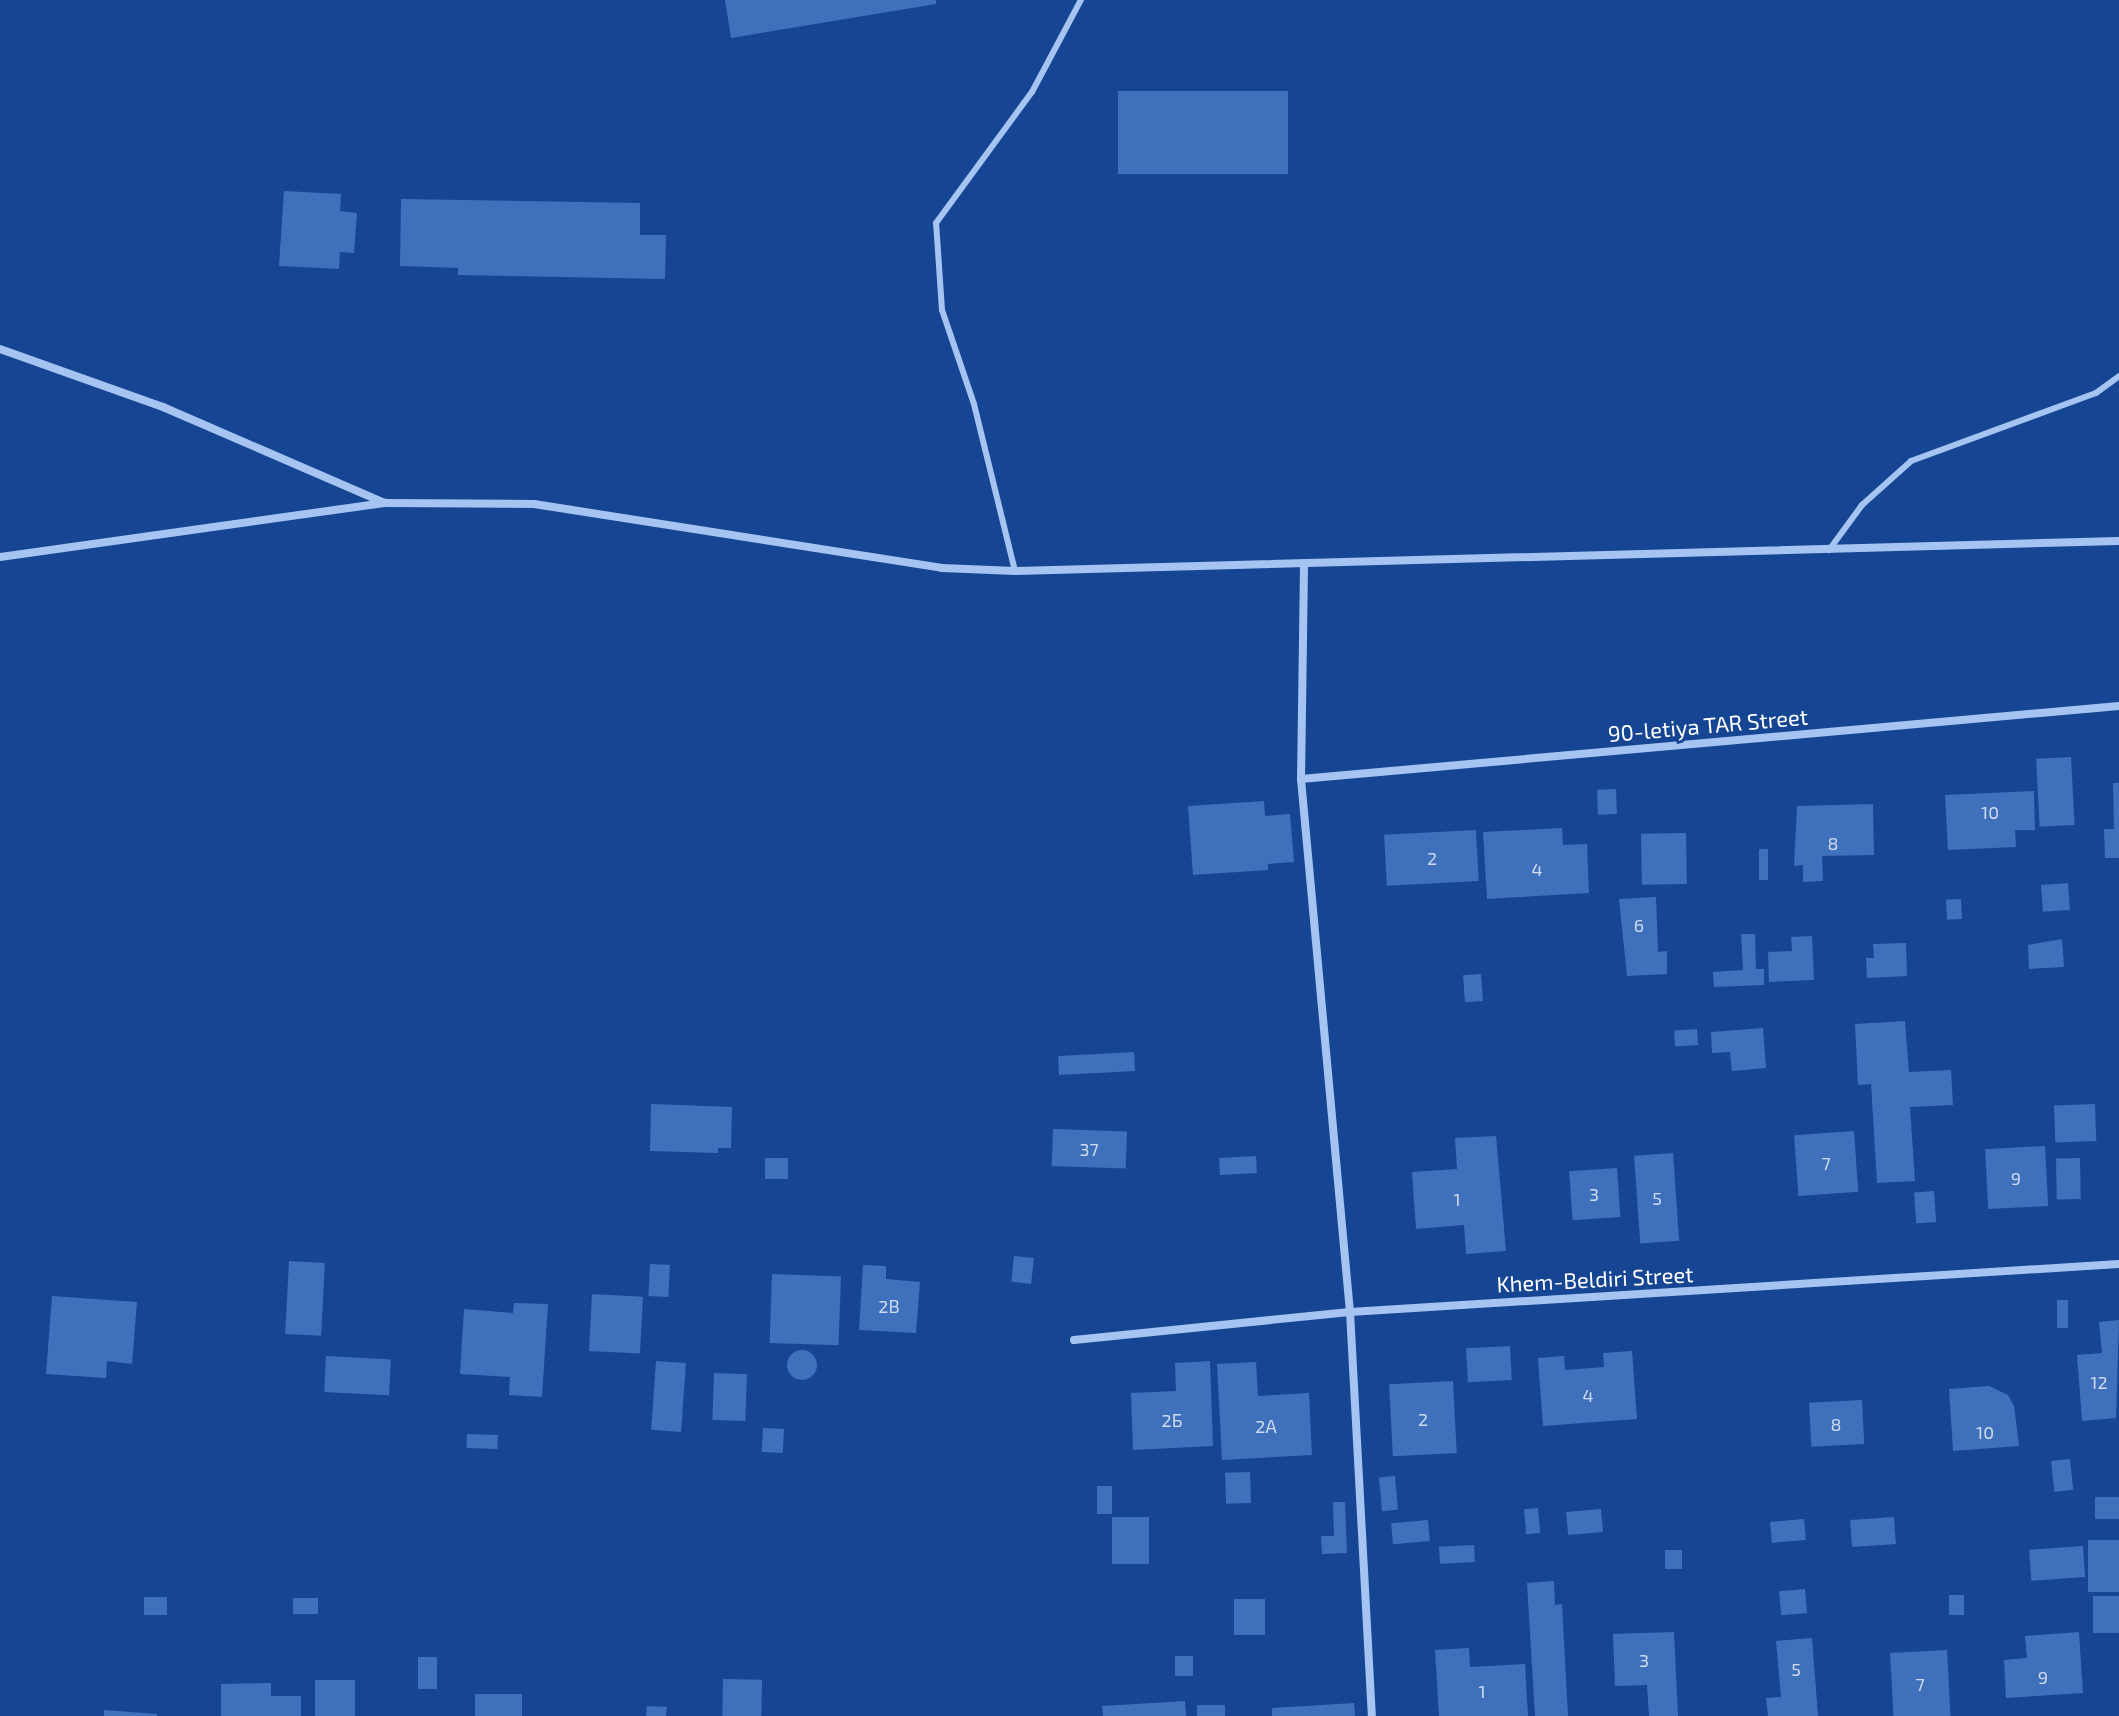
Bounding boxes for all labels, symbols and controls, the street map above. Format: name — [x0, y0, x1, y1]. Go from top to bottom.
street label: 90-letiya TAR Street — [1607, 703, 1809, 747]
house number: 10 — [1981, 801, 1999, 823]
house number: 8 — [1828, 832, 1838, 854]
house number: 2 — [1427, 847, 1437, 869]
house number: 4 — [1531, 858, 1543, 880]
house number: 6 — [1634, 914, 1644, 936]
house number: 37 — [1079, 1138, 1099, 1160]
house number: 7 — [1821, 1152, 1831, 1174]
house number: 9 — [2011, 1167, 2021, 1189]
house number: 3 — [1589, 1183, 1599, 1205]
house number: 5 — [1652, 1187, 1662, 1209]
house number: 1 — [1453, 1188, 1461, 1210]
street label: Khem-Beldiri Street — [1496, 1261, 1694, 1297]
house number: 2В — [878, 1295, 900, 1317]
house number: 12 — [2090, 1371, 2108, 1393]
house number: 4 — [1582, 1384, 1594, 1406]
house number: 2 — [1418, 1408, 1428, 1430]
house number: 2Б — [1162, 1409, 1182, 1431]
house number: 8 — [1831, 1413, 1841, 1435]
house number: 2А — [1255, 1415, 1277, 1437]
house number: 10 — [1976, 1421, 1994, 1443]
house number: 3 — [1639, 1649, 1649, 1671]
house number: 5 — [1791, 1658, 1801, 1680]
house number: 9 — [2038, 1666, 2048, 1688]
house number: 7 — [1915, 1673, 1925, 1695]
house number: 1 — [1478, 1680, 1486, 1702]

